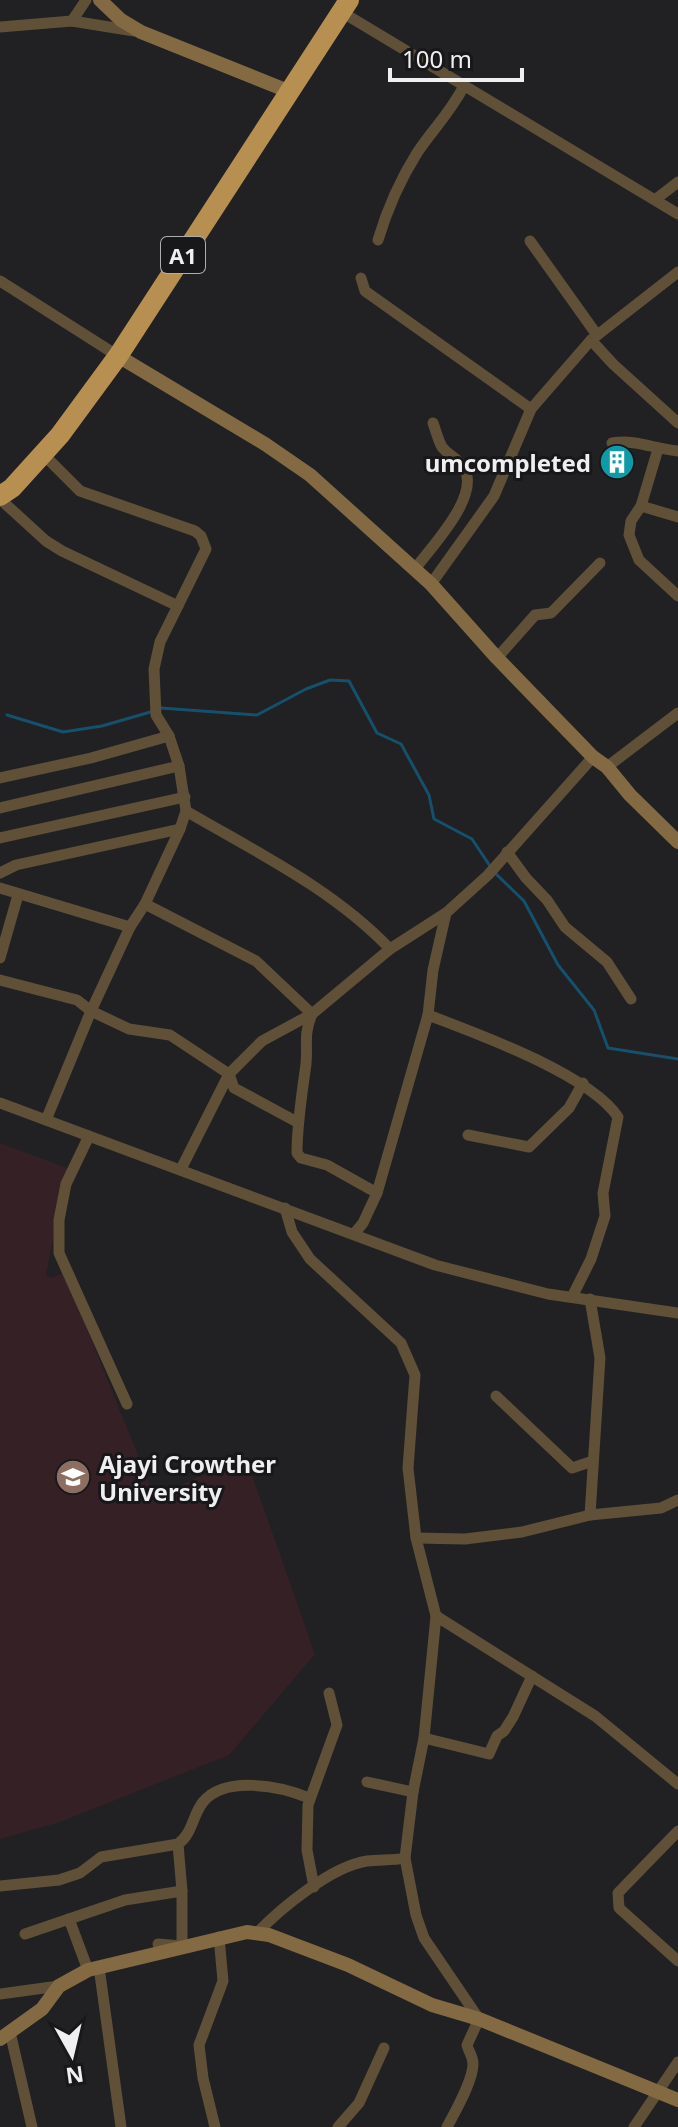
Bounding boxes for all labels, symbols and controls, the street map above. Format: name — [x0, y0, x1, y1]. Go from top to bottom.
scale bar — [390, 32, 522, 82]
text: 100 m — [402, 42, 472, 75]
road number: A1 — [161, 237, 205, 273]
building icon: umcompleted — [598, 443, 636, 481]
place label: umcompleted — [425, 446, 591, 479]
place label: Ajayi Crowther University — [99, 1447, 276, 1508]
school or university icon: Ajayi Crowther University — [54, 1458, 92, 1496]
north arrow — [32, 2015, 112, 2095]
text: N — [64, 2060, 86, 2092]

